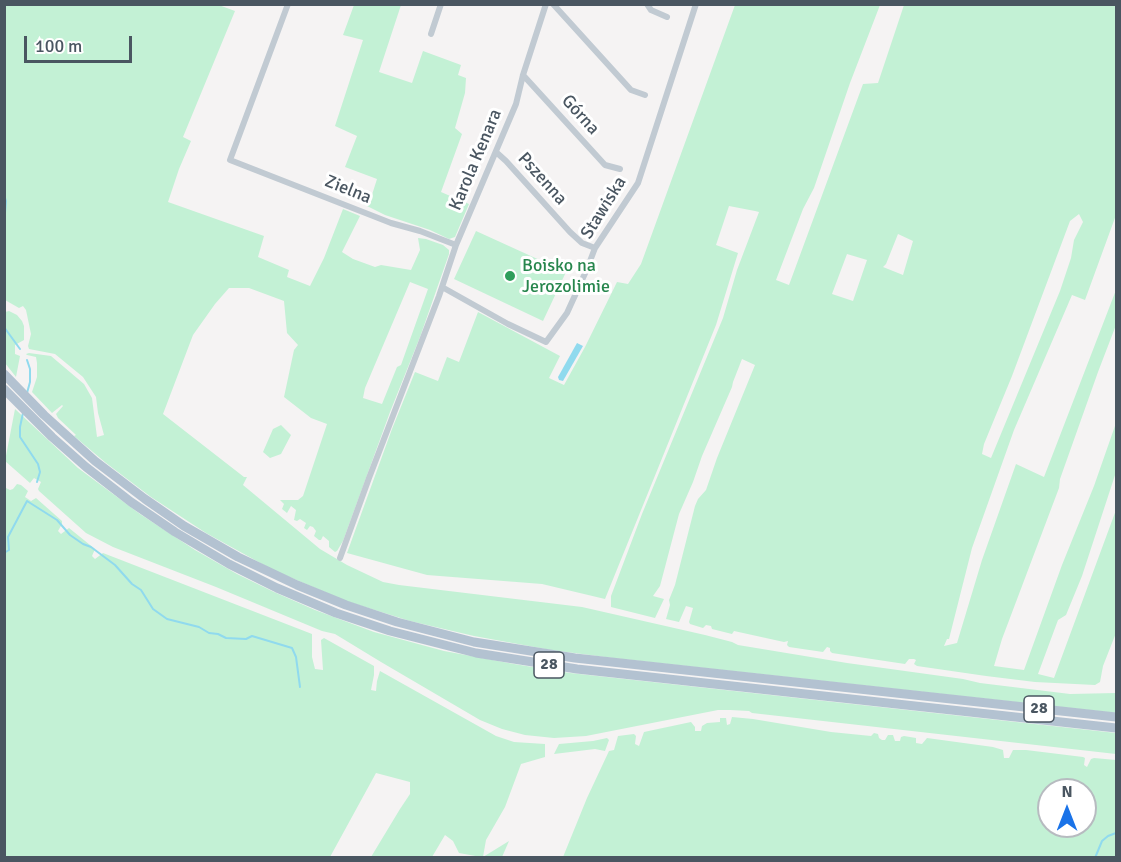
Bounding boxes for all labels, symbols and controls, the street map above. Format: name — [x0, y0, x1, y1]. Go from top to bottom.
scale bar — [27, 24, 135, 62]
text: 100 m — [35, 35, 82, 57]
street label: Górna — [556, 90, 604, 140]
street label: Karola Kenara — [445, 106, 507, 214]
street label: Pszenna — [513, 148, 571, 210]
street label: Zielna — [322, 171, 374, 209]
street label: Stawiska — [576, 173, 632, 243]
place label: Boisko na Jerozolimie — [522, 255, 610, 298]
marker: Boisko na Jerozolimie — [503, 269, 517, 283]
road number: 28 — [534, 652, 564, 678]
road number: 28 — [1024, 696, 1054, 722]
north arrow — [1037, 778, 1097, 838]
text: N — [1061, 782, 1073, 802]

